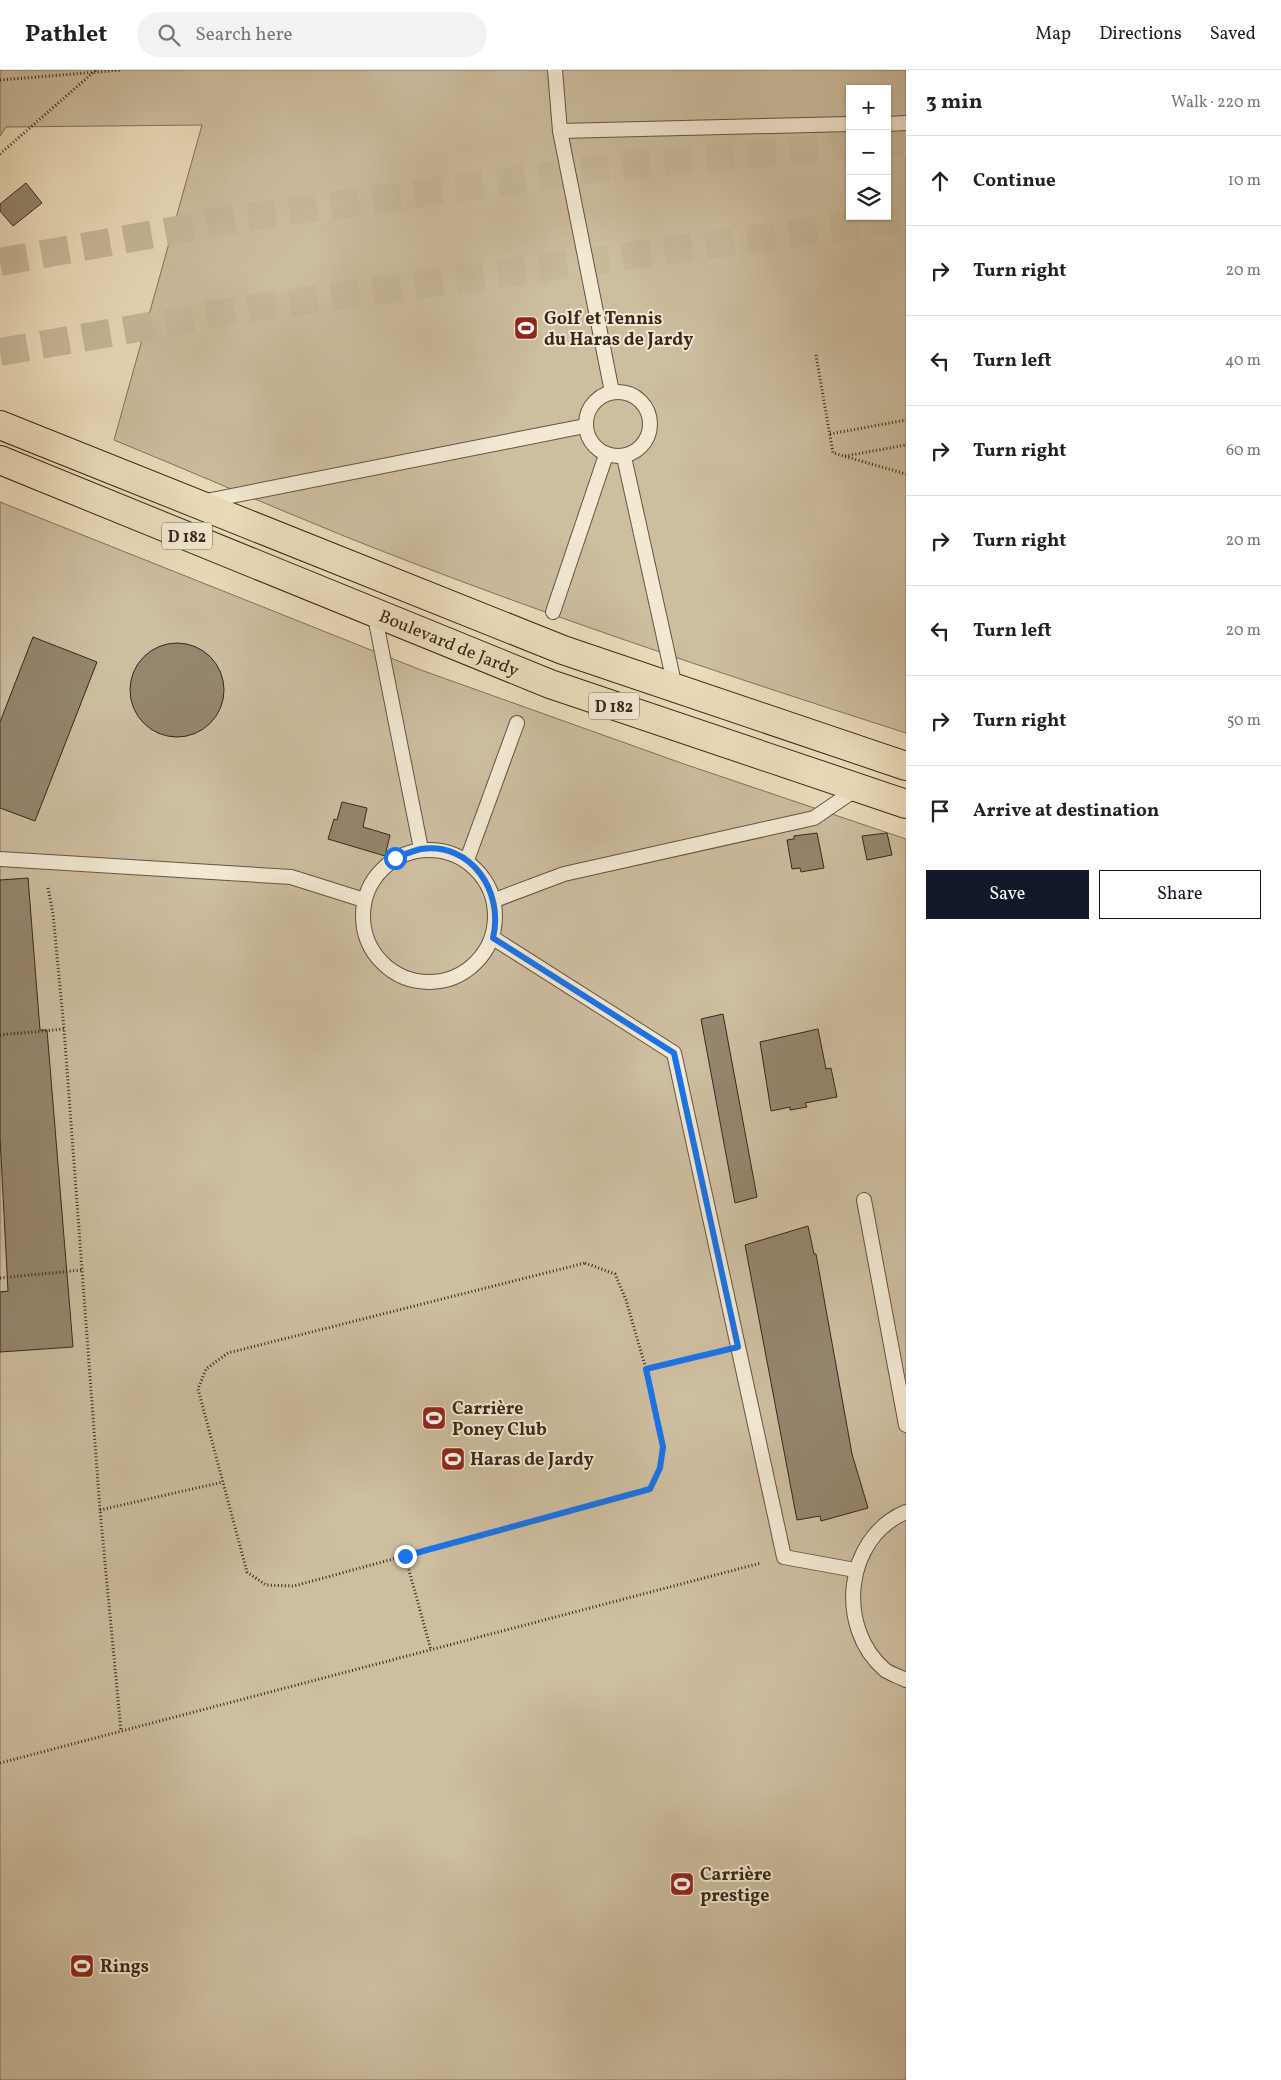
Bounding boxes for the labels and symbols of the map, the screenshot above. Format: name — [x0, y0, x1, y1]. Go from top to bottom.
place label: Golf et Tennis du Haras de Jardy — [544, 307, 693, 353]
sports icon: Golf et Tennis du Haras de Jardy — [513, 315, 539, 341]
road number: D 182 — [162, 522, 212, 550]
street label: Boulevard de Jardy — [375, 605, 523, 684]
road number: D 182 — [589, 692, 639, 720]
route start — [384, 847, 407, 870]
place label: Carrière Poney Club — [452, 1397, 547, 1443]
sports icon: Carrière Poney Club — [421, 1405, 447, 1431]
sports icon: Haras de Jardy — [440, 1446, 466, 1472]
place label: Haras de Jardy — [470, 1448, 594, 1473]
route end — [394, 1545, 417, 1568]
place label: Carrière prestige — [700, 1863, 772, 1909]
sports icon: Carrière prestige — [669, 1871, 695, 1897]
sports icon: Rings — [69, 1953, 95, 1979]
place label: Rings — [100, 1955, 149, 1980]

